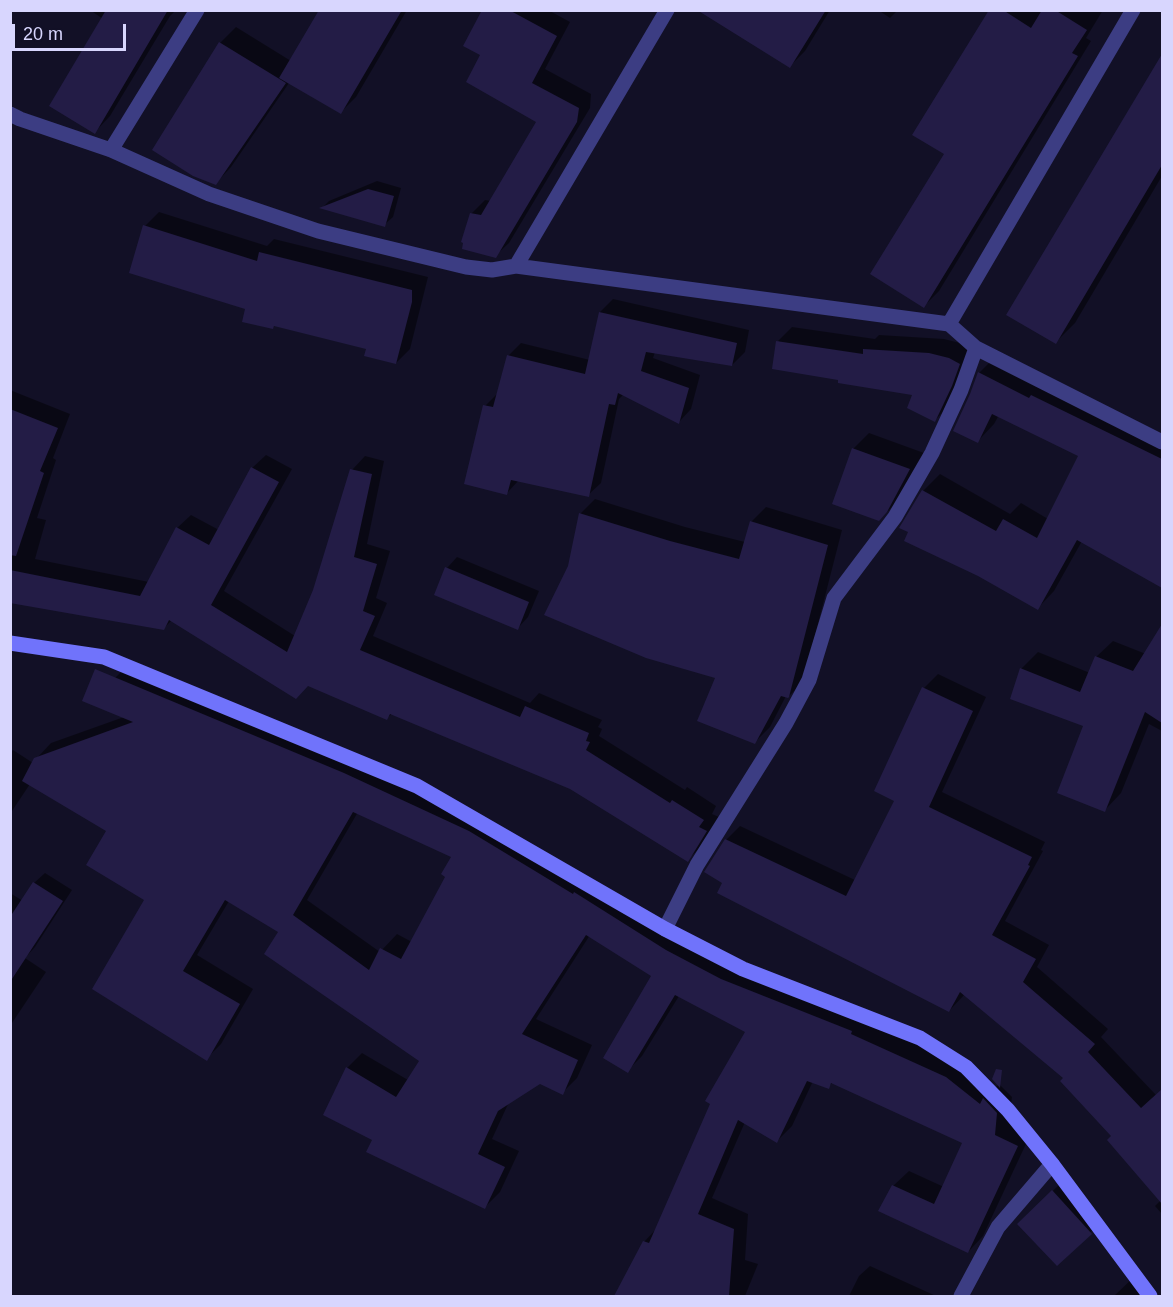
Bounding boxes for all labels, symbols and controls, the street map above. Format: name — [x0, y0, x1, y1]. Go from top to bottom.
scale bar — [15, 12, 129, 50]
text: 20 m — [23, 24, 63, 44]

